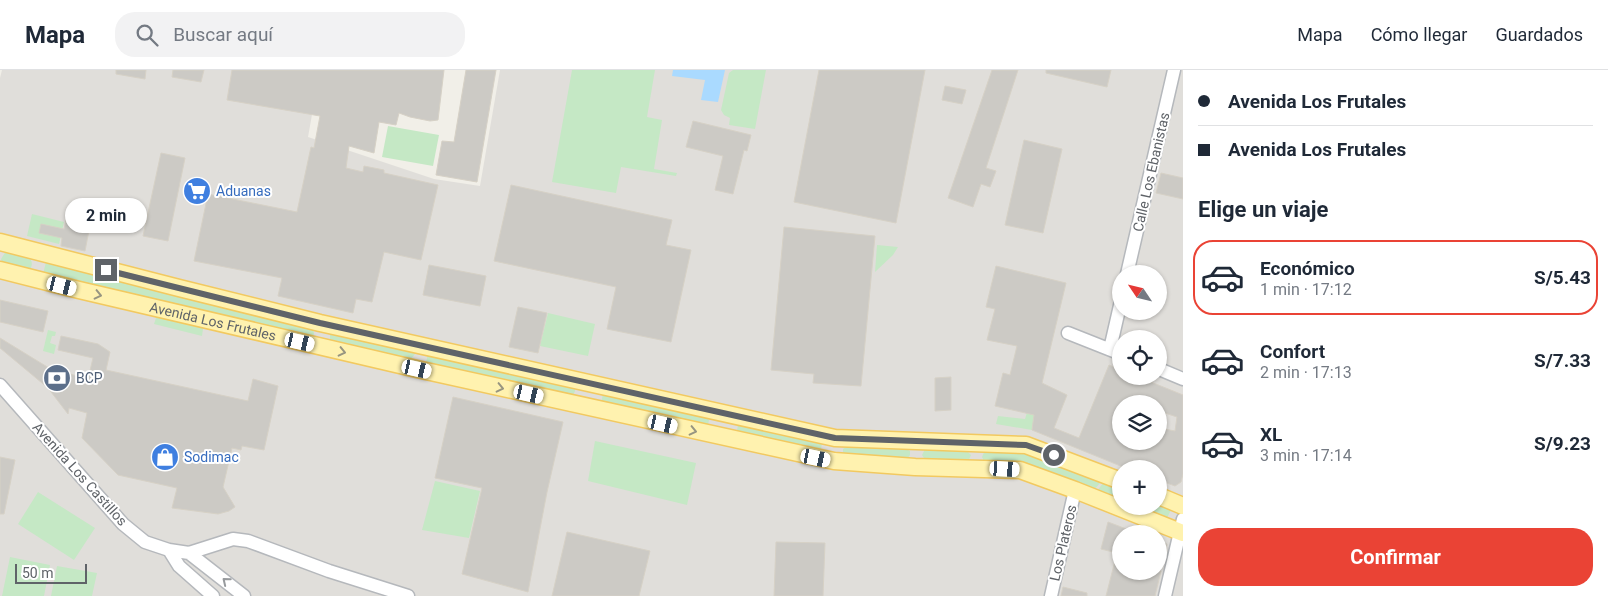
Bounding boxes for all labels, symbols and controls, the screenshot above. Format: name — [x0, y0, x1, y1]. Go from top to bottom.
search box — [115, 12, 465, 57]
text: Mapa — [25, 21, 85, 49]
icon: search — [133, 21, 161, 49]
text: Buscar aquí — [173, 23, 273, 46]
text: Mapa — [1297, 24, 1343, 45]
text: Cómo llegar — [1371, 24, 1467, 45]
text: Guardados — [1495, 24, 1583, 45]
text: Avenida Los Frutales — [1228, 90, 1406, 113]
street label: Calle Los Ebanistas — [1129, 111, 1173, 233]
text: Avenida Los Frutales — [1228, 138, 1406, 161]
supermarket icon: Aduanas — [182, 176, 212, 206]
place label: Aduanas — [216, 183, 271, 199]
text: Elige un viaje — [1198, 197, 1328, 222]
callout: 2 min — [65, 198, 147, 232]
text: 2 min — [86, 206, 126, 225]
icon: car — [1200, 255, 1245, 300]
text: Económico — [1260, 257, 1355, 280]
route end — [95, 259, 117, 281]
north arrow — [1112, 265, 1168, 320]
map controls — [1112, 265, 1167, 580]
text: S/5.43 — [1534, 266, 1591, 289]
car — [45, 275, 78, 297]
text: 1 min · 17:12 — [1260, 280, 1352, 299]
one-way arrow — [94, 289, 103, 300]
street label: Avenida Los Frutales — [148, 299, 278, 344]
button: locate — [1112, 330, 1167, 385]
car — [283, 331, 316, 353]
icon: car — [1200, 338, 1245, 383]
text: Confort — [1260, 340, 1325, 363]
one-way arrow — [337, 346, 346, 357]
text: S/7.33 — [1534, 349, 1591, 372]
car — [400, 358, 433, 380]
bank icon: BCP — [42, 363, 72, 393]
text: 2 min · 17:13 — [1260, 363, 1352, 382]
place label: BCP — [76, 370, 103, 386]
one-way arrow — [496, 382, 505, 393]
car — [512, 383, 545, 405]
button: layers — [1112, 395, 1167, 450]
car — [646, 413, 679, 435]
street label: Avenida Los Castillos — [29, 419, 131, 529]
icon: car — [1200, 421, 1245, 466]
text: XL — [1260, 423, 1282, 446]
one-way arrow — [688, 425, 697, 436]
text: S/9.23 — [1534, 432, 1591, 455]
shop icon: Sodimac — [150, 442, 180, 472]
route start — [1043, 444, 1065, 466]
text: 3 min · 17:14 — [1260, 446, 1352, 465]
car — [799, 448, 832, 468]
place label: Sodimac — [184, 449, 239, 465]
button: + — [1112, 460, 1167, 515]
car — [989, 461, 1020, 477]
street label: Los Plateros — [1046, 503, 1080, 583]
button: − — [1112, 525, 1167, 580]
button: Confirmar — [1198, 528, 1593, 586]
scale bar — [15, 561, 88, 584]
text: 50 m — [22, 565, 54, 581]
one-way arrow — [222, 578, 231, 587]

